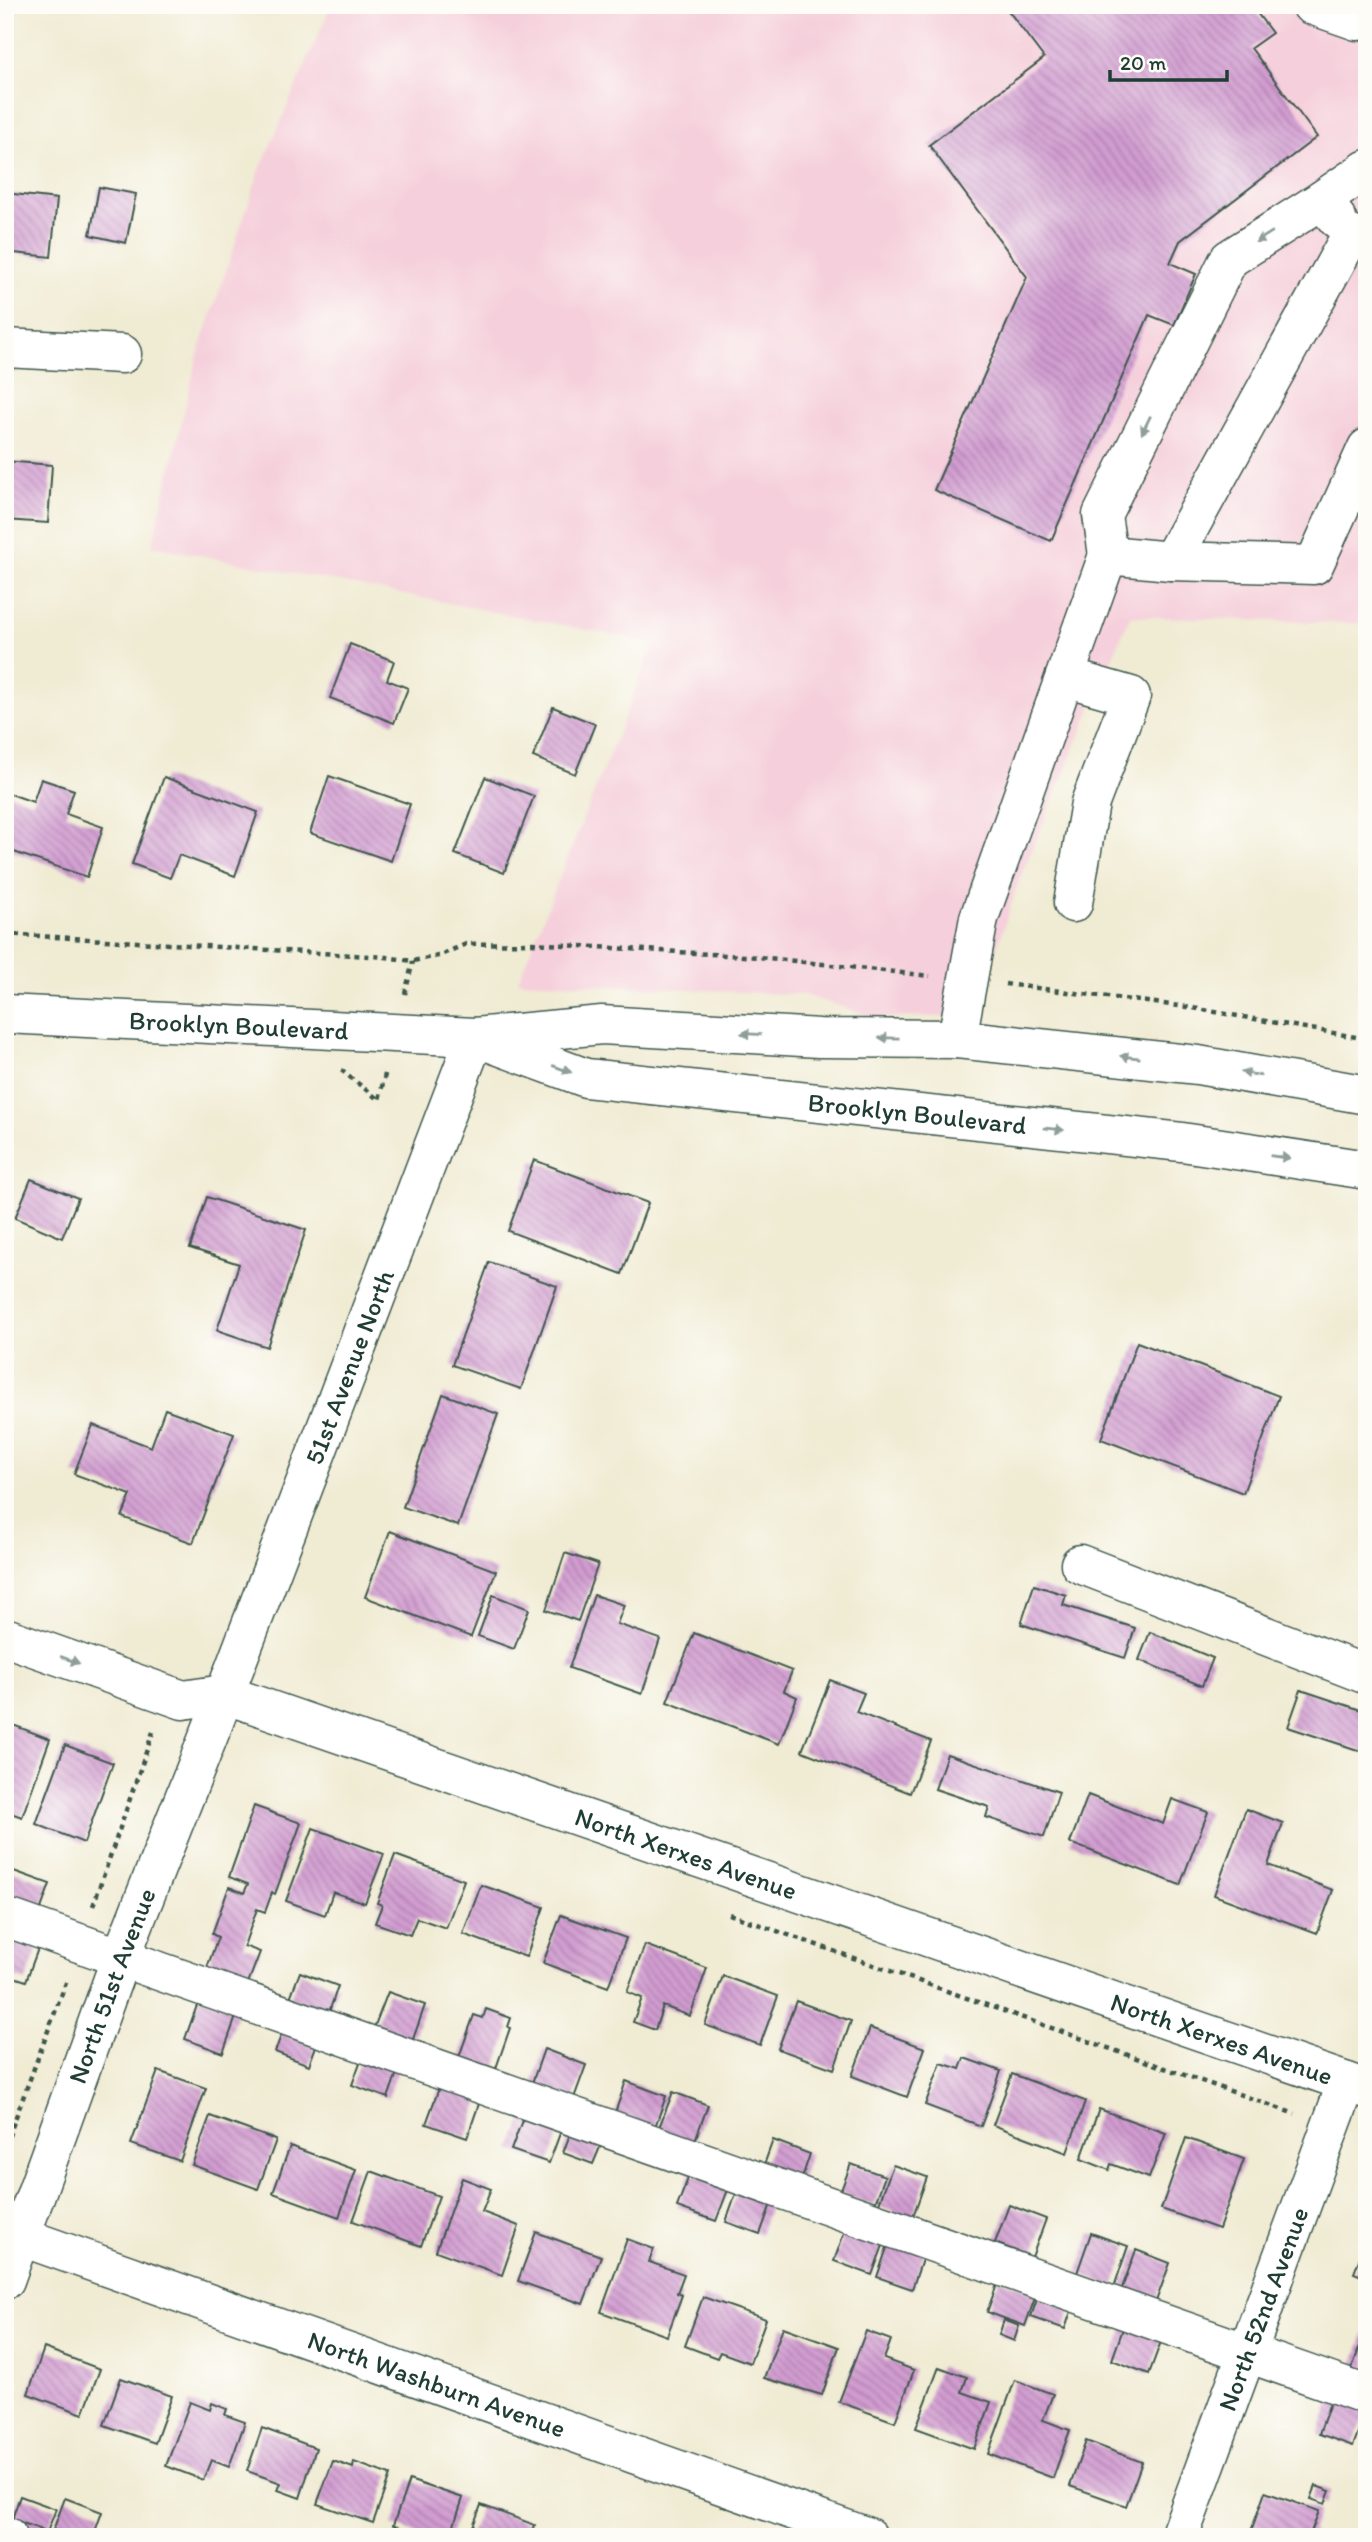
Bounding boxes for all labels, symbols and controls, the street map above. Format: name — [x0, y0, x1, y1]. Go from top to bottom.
scale bar — [1110, 38, 1227, 82]
text: 20 m — [1120, 50, 1167, 75]
one-way arrow — [1255, 230, 1274, 243]
one-way arrow — [1141, 415, 1152, 435]
street label: Brooklyn Boulevard — [128, 1004, 349, 1047]
one-way arrow — [740, 1028, 762, 1039]
one-way arrow — [878, 1033, 900, 1044]
one-way arrow — [1119, 1052, 1141, 1063]
one-way arrow — [551, 1063, 572, 1074]
one-way arrow — [1240, 1069, 1262, 1080]
street label: Brooklyn Boulevard — [806, 1086, 1028, 1141]
one-way arrow — [1043, 1123, 1065, 1134]
one-way arrow — [1269, 1152, 1291, 1163]
street label: 51st Avenue North — [298, 1265, 401, 1469]
one-way arrow — [59, 1655, 80, 1666]
street label: North Xerxes Avenue — [571, 1800, 801, 1907]
street label: North 51st Avenue — [61, 1883, 163, 2088]
street label: North Xerxes Avenue — [1107, 1986, 1337, 2092]
street label: North 52nd Avenue — [1211, 2203, 1315, 2415]
street label: North Washburn Avenue — [304, 2324, 570, 2444]

